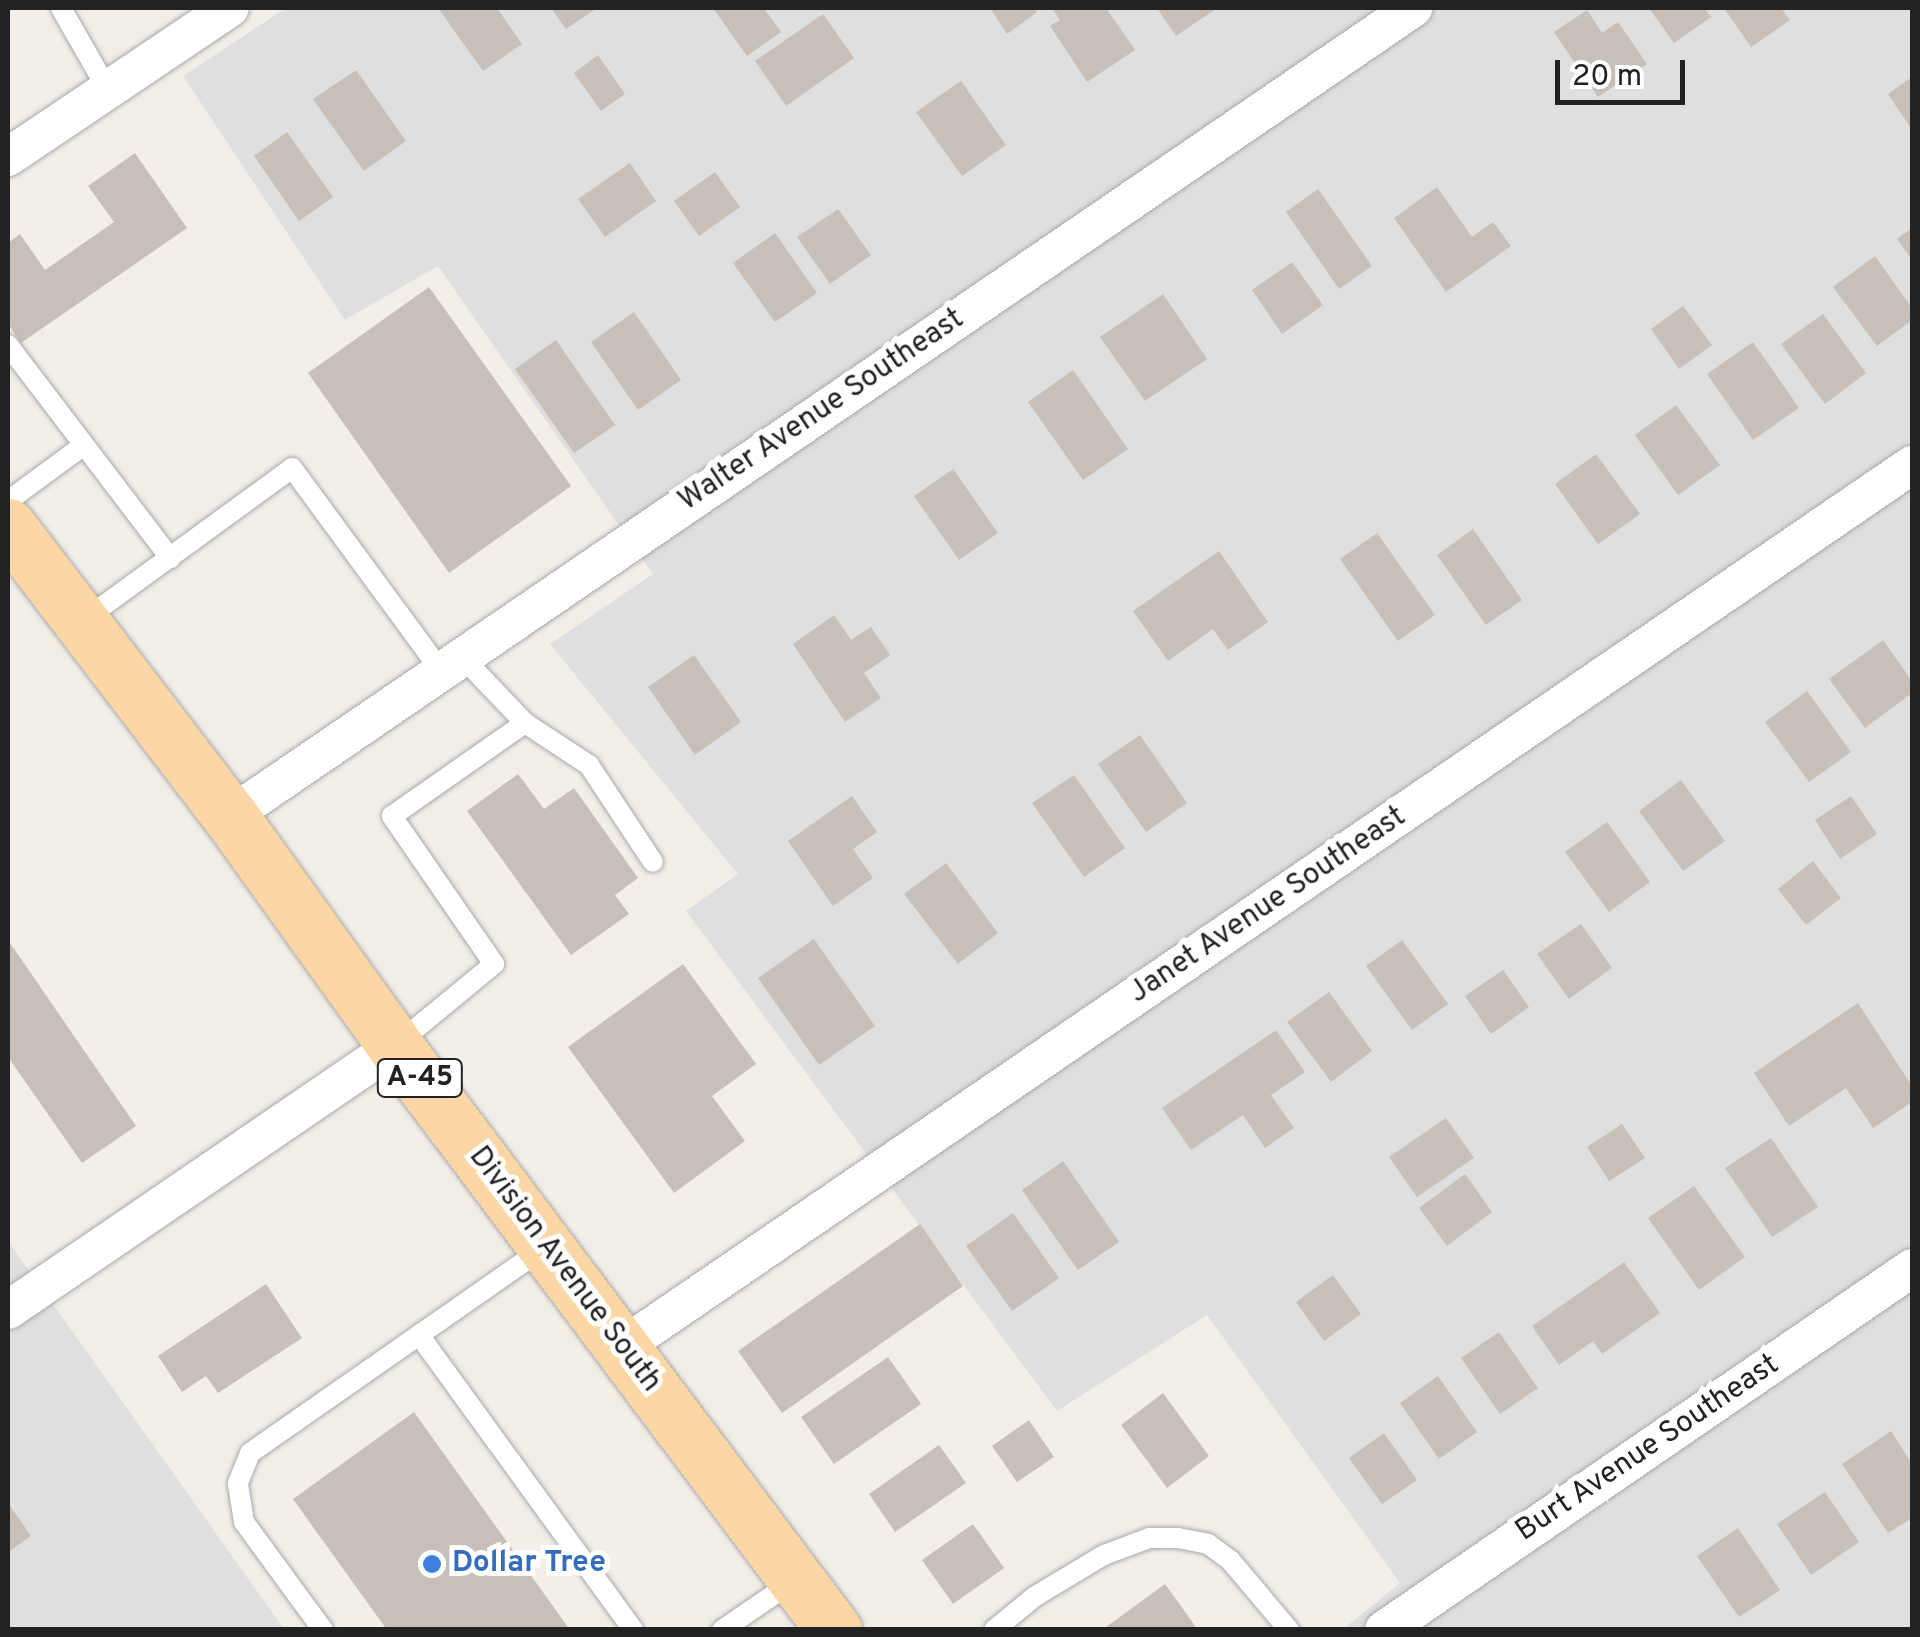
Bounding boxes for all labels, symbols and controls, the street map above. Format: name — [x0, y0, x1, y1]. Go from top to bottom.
scale bar — [1560, 40, 1690, 102]
text: 20 m — [1572, 59, 1642, 96]
street label: Walter Avenue Southeast — [672, 302, 972, 520]
street label: Janet Avenue Southeast — [1122, 800, 1414, 1012]
road number: A-45 — [375, 1055, 465, 1101]
street label: Division Avenue South — [460, 1140, 668, 1400]
street label: Burt Avenue Southeast — [1509, 1347, 1787, 1551]
place label: Dollar Tree — [452, 1546, 606, 1582]
marker: Dollar Tree — [421, 1553, 443, 1575]

